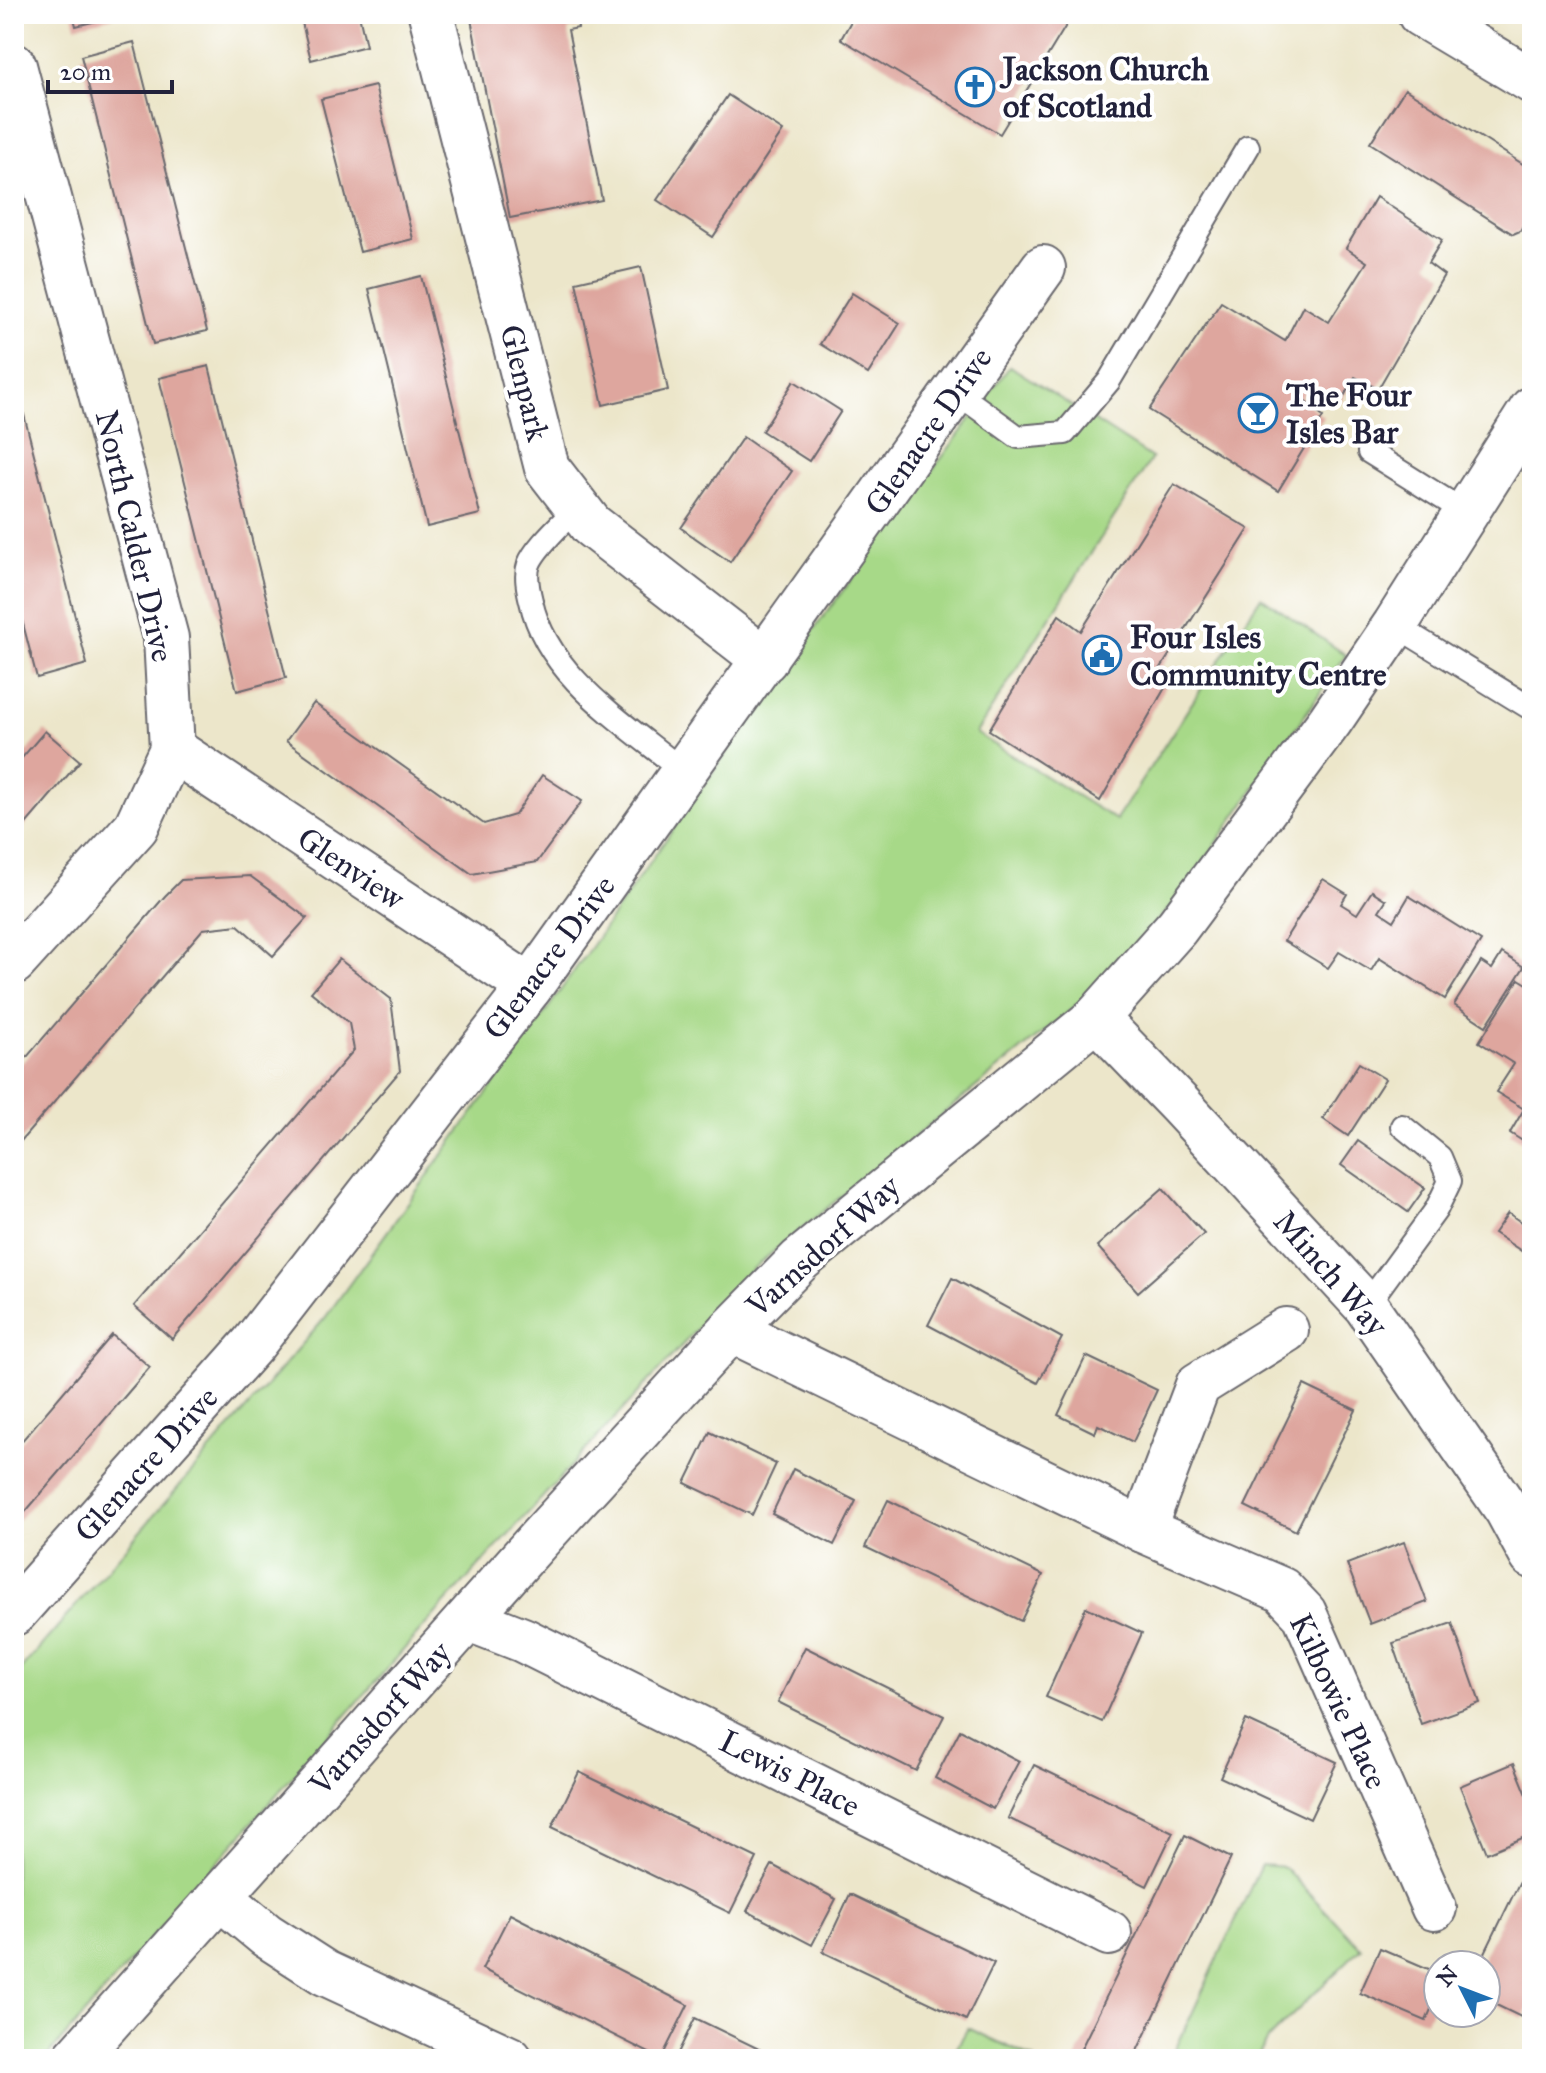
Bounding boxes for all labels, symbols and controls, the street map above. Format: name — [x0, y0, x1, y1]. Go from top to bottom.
scale bar — [48, 44, 172, 94]
place label: Jackson Church of Scotland — [999, 50, 1209, 126]
text: 20 m — [60, 57, 111, 87]
church icon: Jackson Church of Scotland — [954, 66, 996, 108]
street label: Glenpark — [491, 321, 558, 446]
street label: Glenacre Drive — [856, 340, 1000, 523]
place label: The Four Isles Bar — [1286, 376, 1412, 452]
bar icon: The Four Isles Bar — [1237, 392, 1279, 434]
street label: North Calder Drive — [87, 407, 182, 666]
place label: Four Isles Community Centre — [1130, 618, 1387, 694]
public building icon: Four Isles Community Centre — [1081, 634, 1123, 676]
street label: Glenview — [290, 819, 412, 919]
street label: Glenacre Drive — [475, 867, 624, 1047]
street label: Varnsdorf Way — [738, 1167, 909, 1326]
street label: Minch Way — [1265, 1202, 1397, 1345]
street label: Glenacre Drive — [66, 1379, 226, 1550]
street label: Kilbowie Place — [1281, 1607, 1396, 1795]
street label: Varnsdorf Way — [301, 1633, 460, 1804]
street label: Lewis Place — [713, 1721, 867, 1825]
north arrow — [1422, 1949, 1502, 2029]
text: N — [1431, 1960, 1464, 1992]

